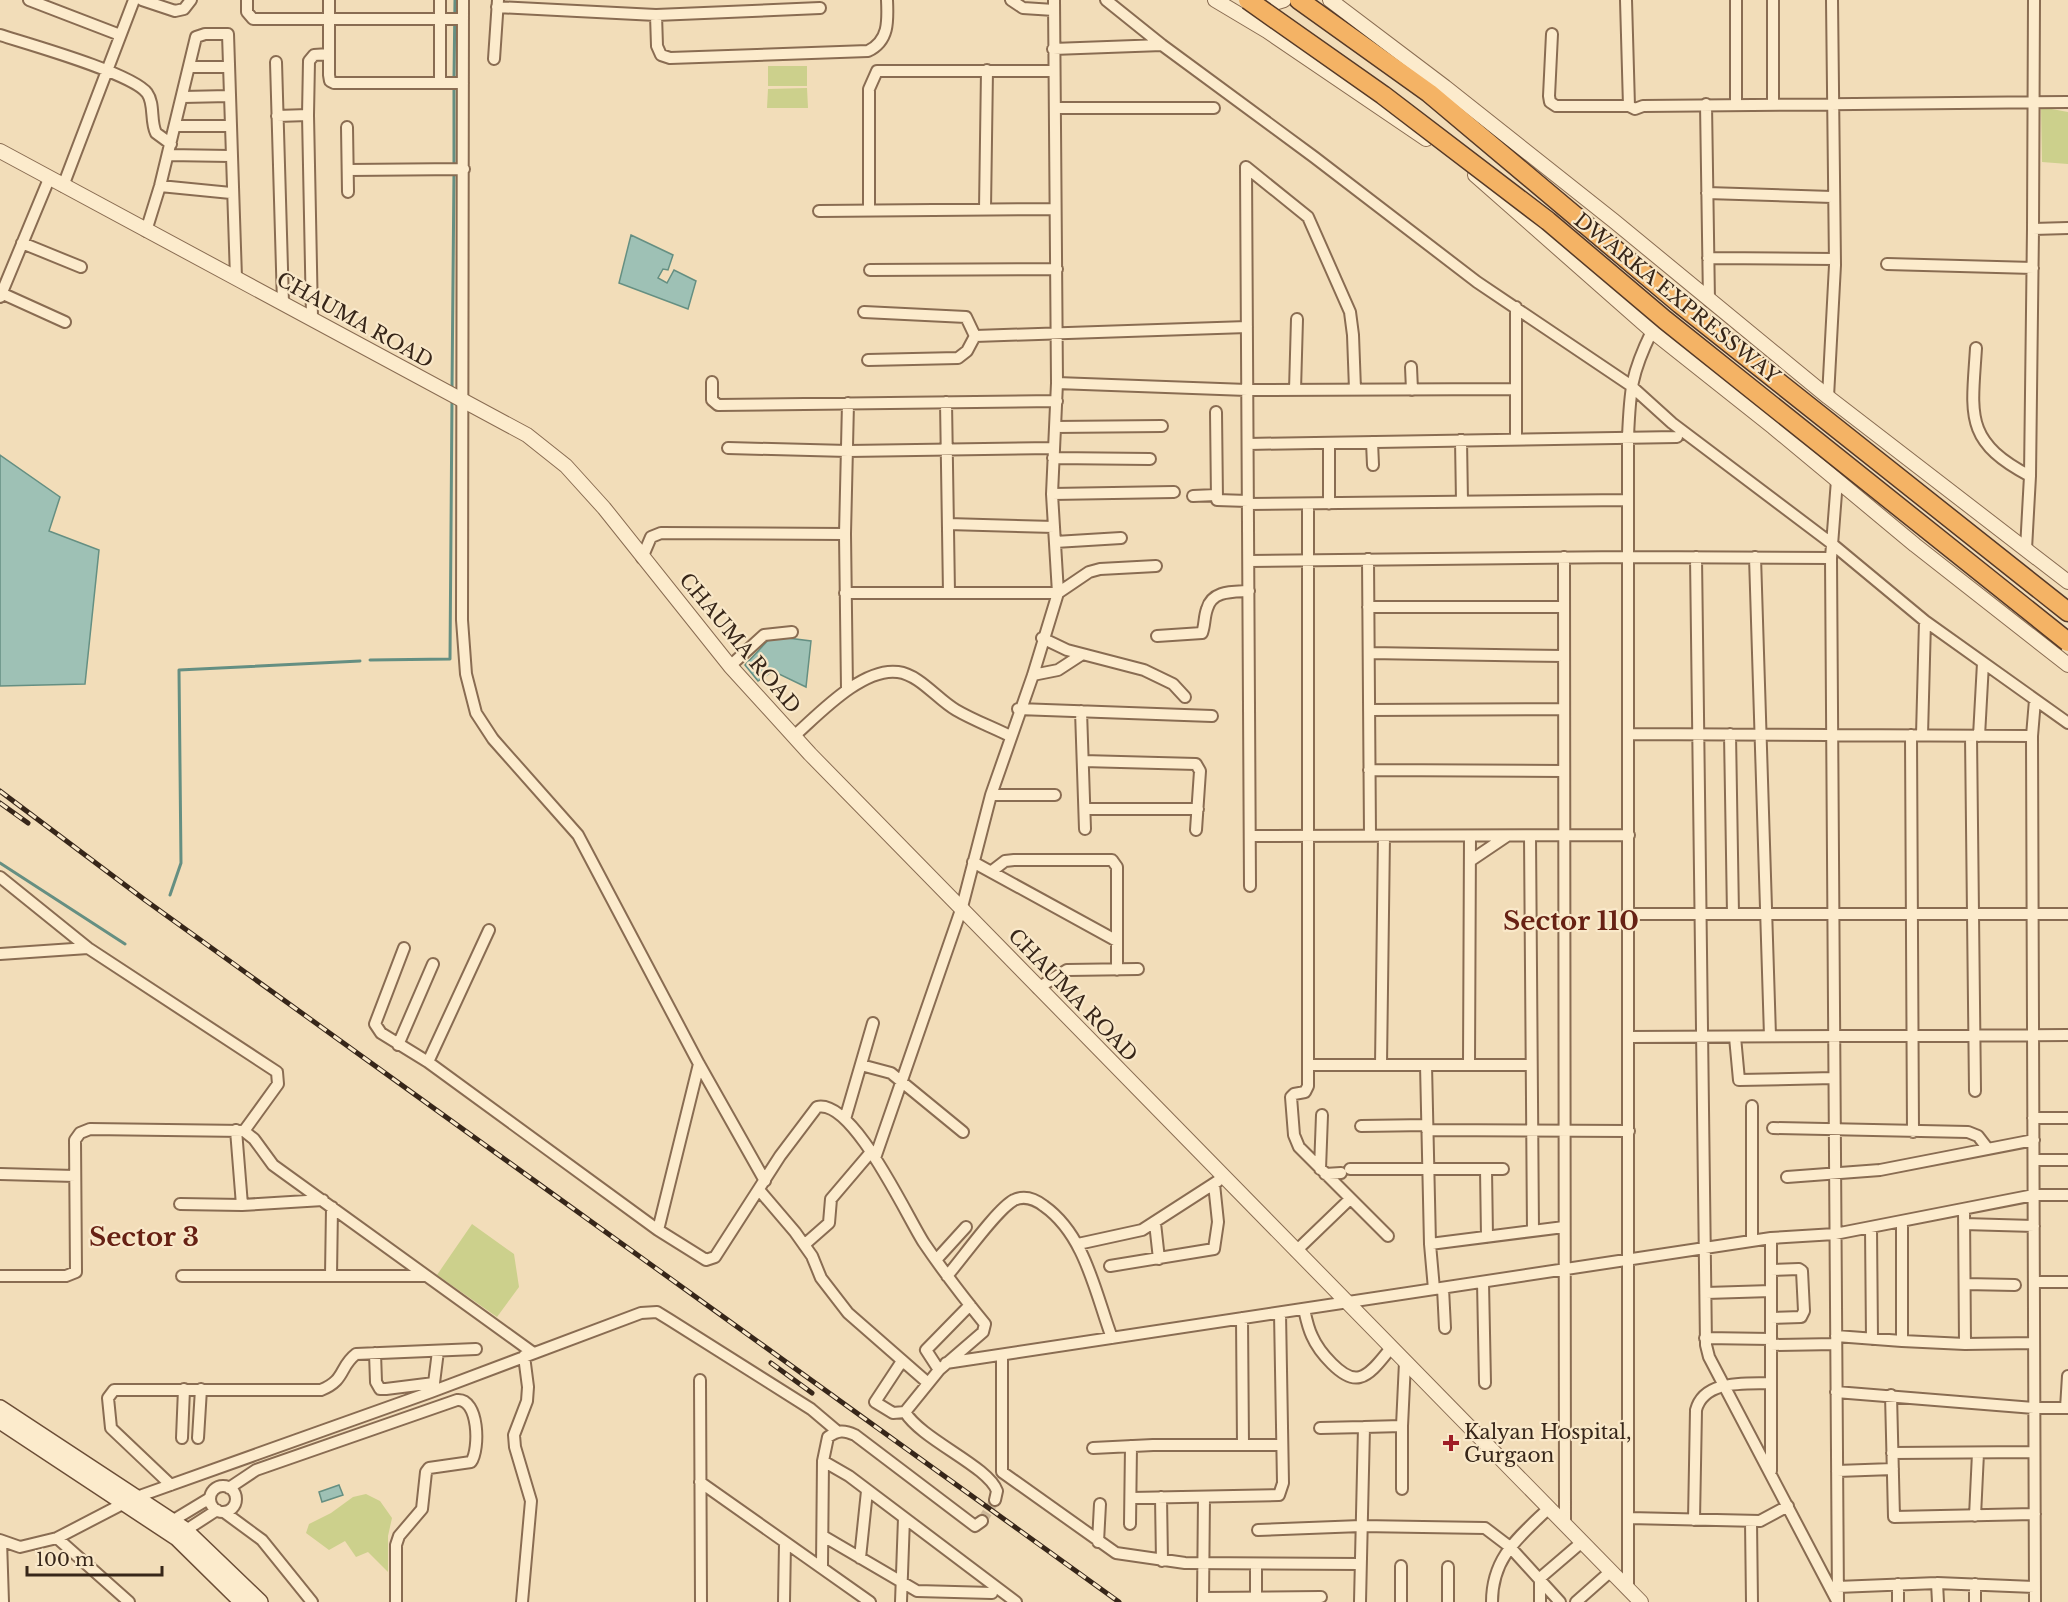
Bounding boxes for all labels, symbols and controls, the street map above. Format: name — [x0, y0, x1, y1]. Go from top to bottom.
street label: DWARKA EXPRESSWAY — [1569, 208, 1785, 389]
street label: CHAUMA ROAD — [272, 267, 438, 373]
street label: CHAUMA ROAD — [674, 568, 806, 718]
district label: Sector 110 — [1503, 905, 1639, 937]
street label: CHAUMA ROAD — [1003, 924, 1143, 1066]
district label: Sector 3 — [89, 1221, 199, 1253]
place label: Kalyan Hospital, Gurgaon — [1464, 1420, 1631, 1467]
marker: Kalyan Hospital, Gurgaon — [1442, 1434, 1460, 1452]
scale bar — [27, 1539, 162, 1577]
text: 100 m — [36, 1549, 94, 1571]

